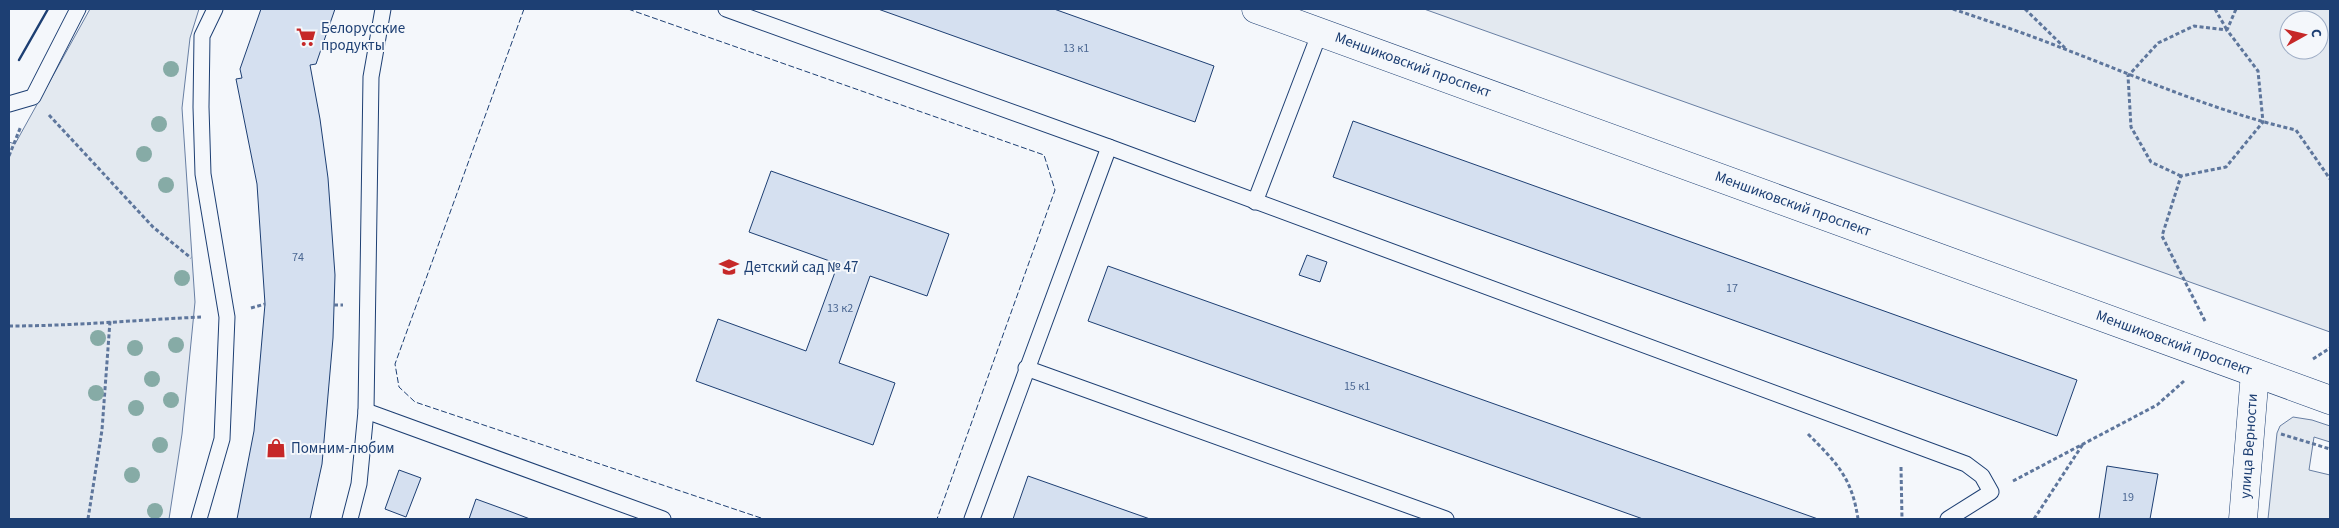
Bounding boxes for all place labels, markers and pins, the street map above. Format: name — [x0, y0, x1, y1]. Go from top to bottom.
place label: Белорусские продукты — [321, 18, 405, 56]
supermarket icon: Белорусские продукты — [295, 26, 317, 48]
school or university icon: Детский сад № 47 — [718, 256, 740, 278]
place label: Детский сад № 47 — [744, 257, 858, 278]
shop icon: Помним-любим — [265, 437, 287, 459]
place label: Помним-любим — [291, 438, 394, 459]

